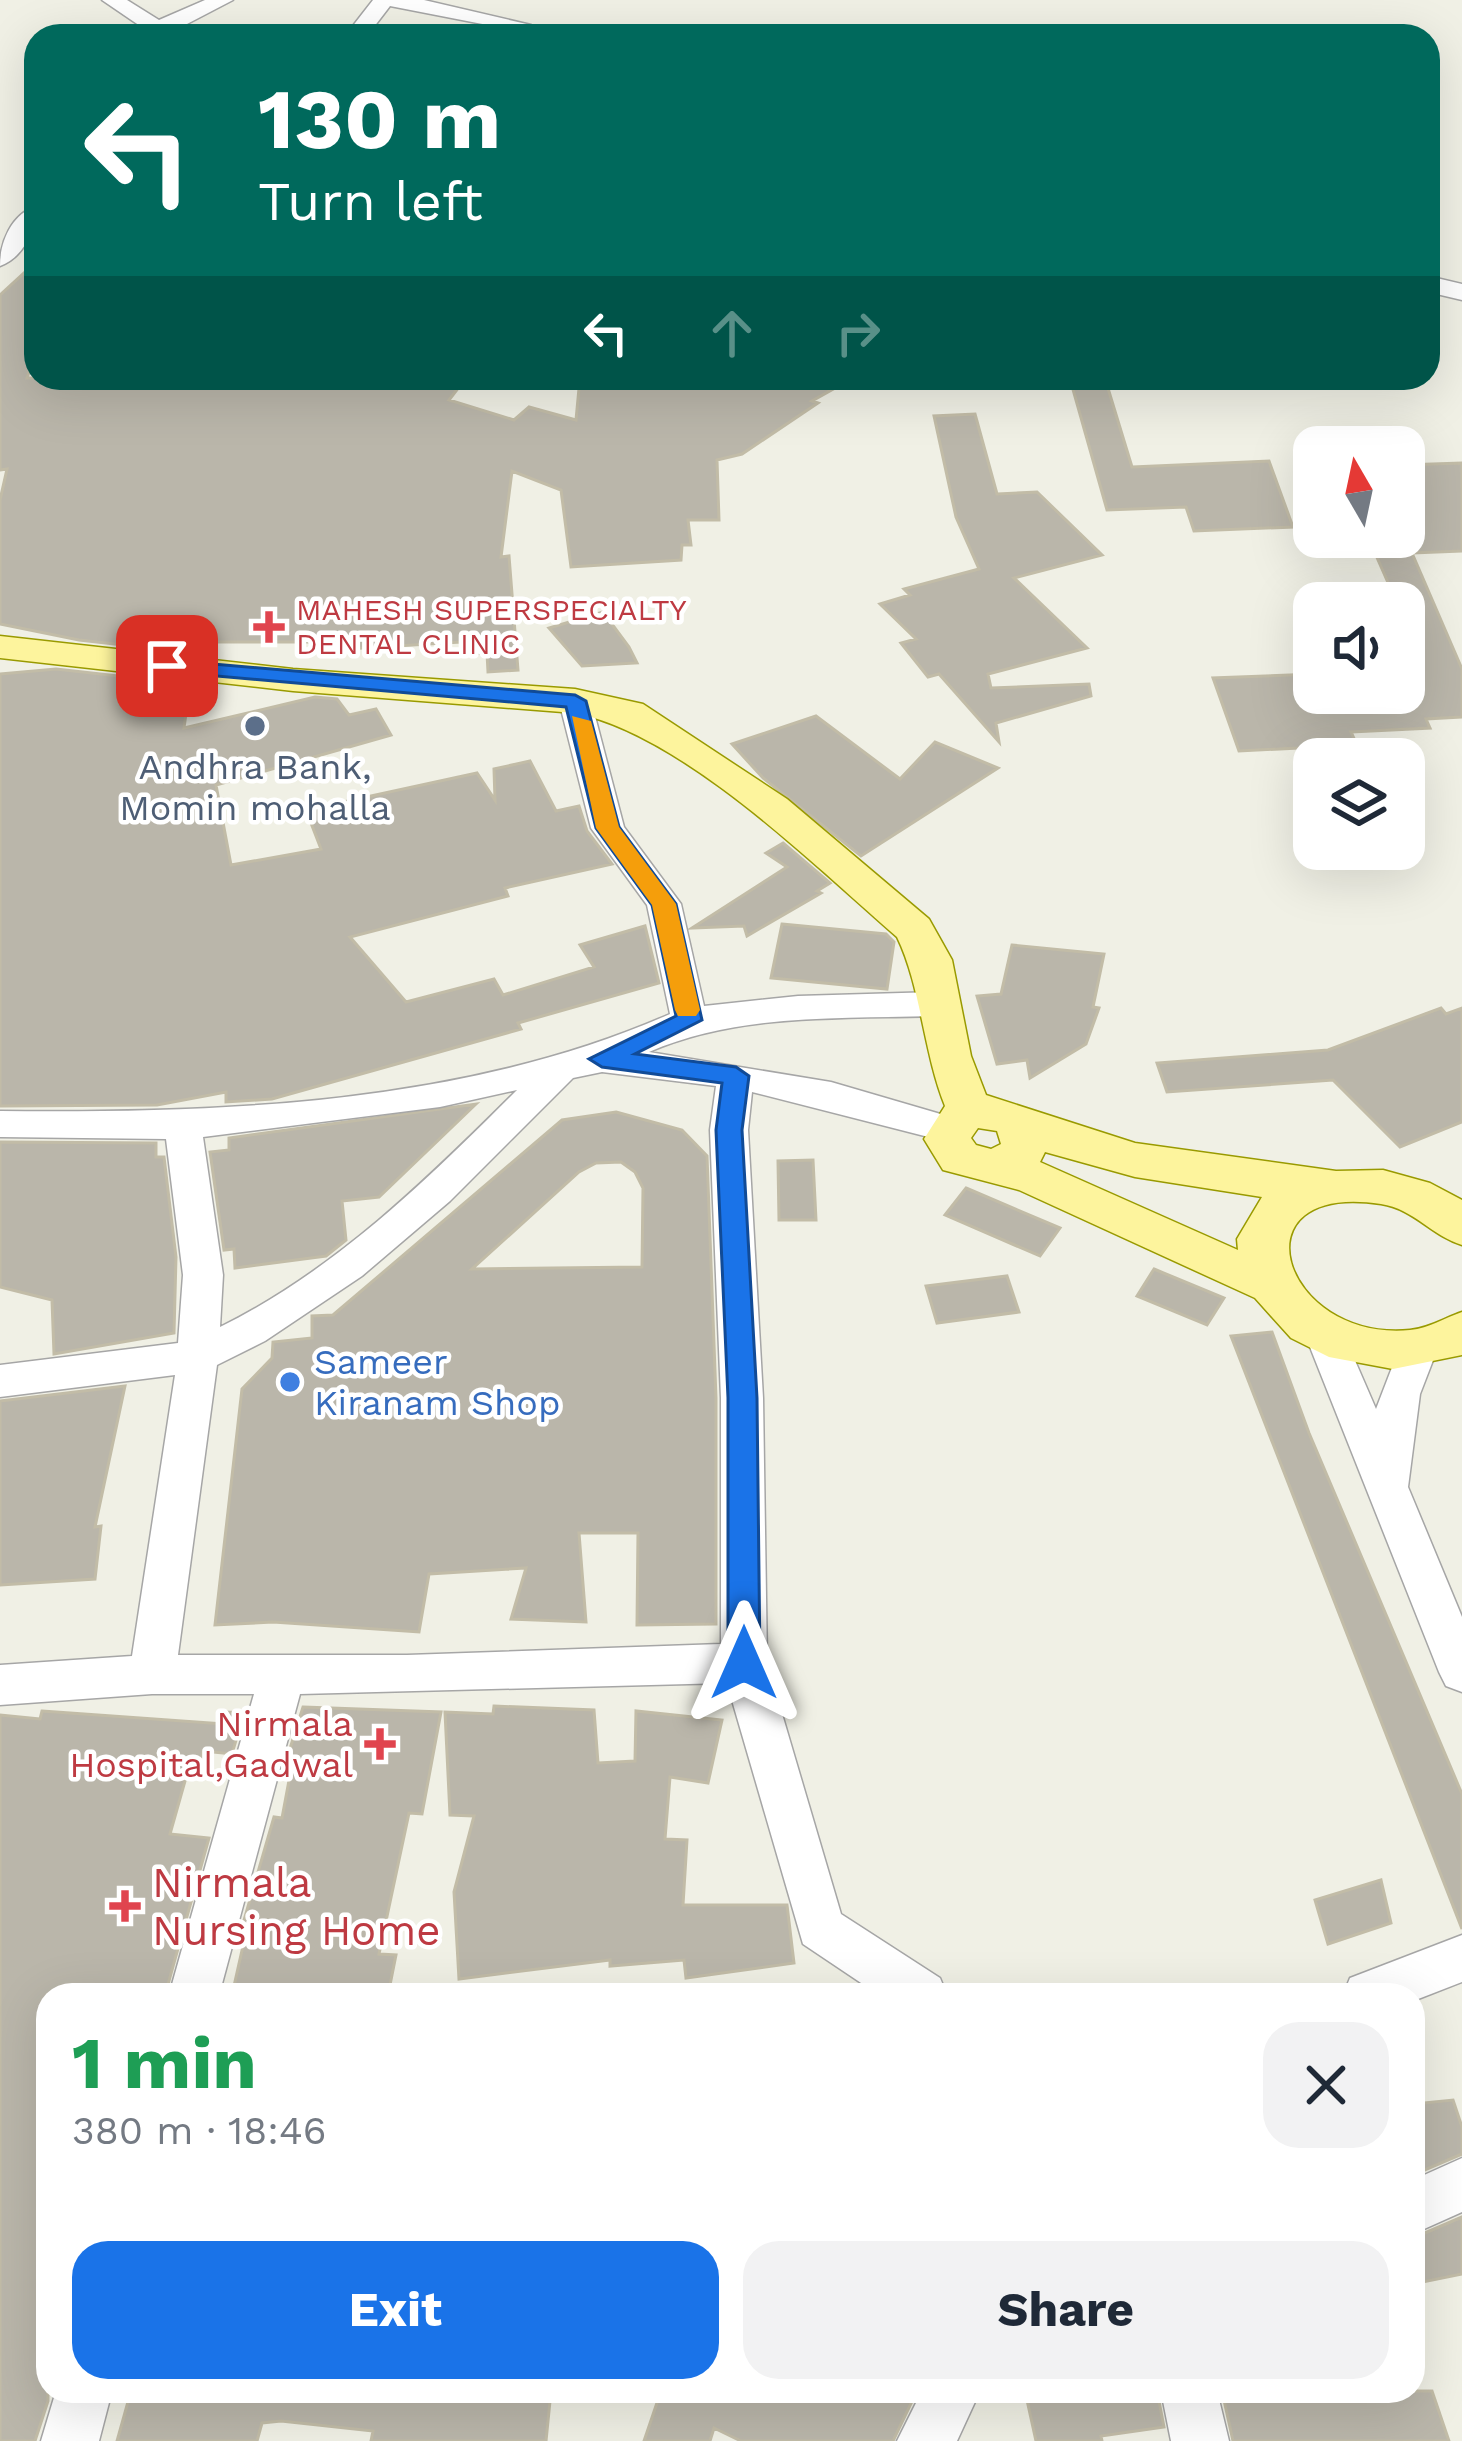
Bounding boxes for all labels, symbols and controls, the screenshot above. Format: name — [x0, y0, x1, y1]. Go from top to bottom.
text: 130 m — [258, 70, 501, 168]
icon: left — [60, 72, 216, 228]
text: Turn left — [258, 170, 483, 233]
icon: left — [573, 300, 639, 366]
icon: ahead — [699, 300, 765, 366]
icon: right — [825, 300, 891, 366]
north arrow — [1293, 426, 1425, 558]
map controls — [1293, 426, 1425, 870]
button: sound — [1293, 582, 1425, 714]
place label: MAHESH SUPERSPECIALTY DENTAL CLINIC — [296, 592, 687, 661]
marker: MAHESH SUPERSPECIALTY DENTAL CLINIC — [253, 611, 285, 643]
pin — [116, 615, 218, 717]
icon: arrive — [134, 633, 200, 699]
marker: Andhra Bank, Momin mohalla — [242, 713, 268, 739]
button: layers — [1293, 738, 1425, 870]
place label: Andhra Bank, Momin mohalla — [119, 746, 391, 829]
place label: Sameer Kiranam Shop — [314, 1341, 561, 1424]
marker: Sameer Kiranam Shop — [277, 1369, 303, 1395]
position arrow — [681, 1600, 807, 1726]
place label: Nirmala Hospital,Gadwal — [69, 1703, 353, 1786]
marker: Nirmala Hospital,Gadwal — [364, 1728, 396, 1760]
place label: Nirmala Nursing Home — [152, 1858, 441, 1955]
marker: Nirmala Nursing Home — [109, 1890, 141, 1922]
text: 1 min — [72, 2021, 257, 2105]
button: close — [1263, 2022, 1389, 2148]
text: 380 m · 18:46 — [72, 2108, 326, 2153]
button: Exit — [72, 2241, 719, 2379]
button: Share — [743, 2241, 1389, 2379]

